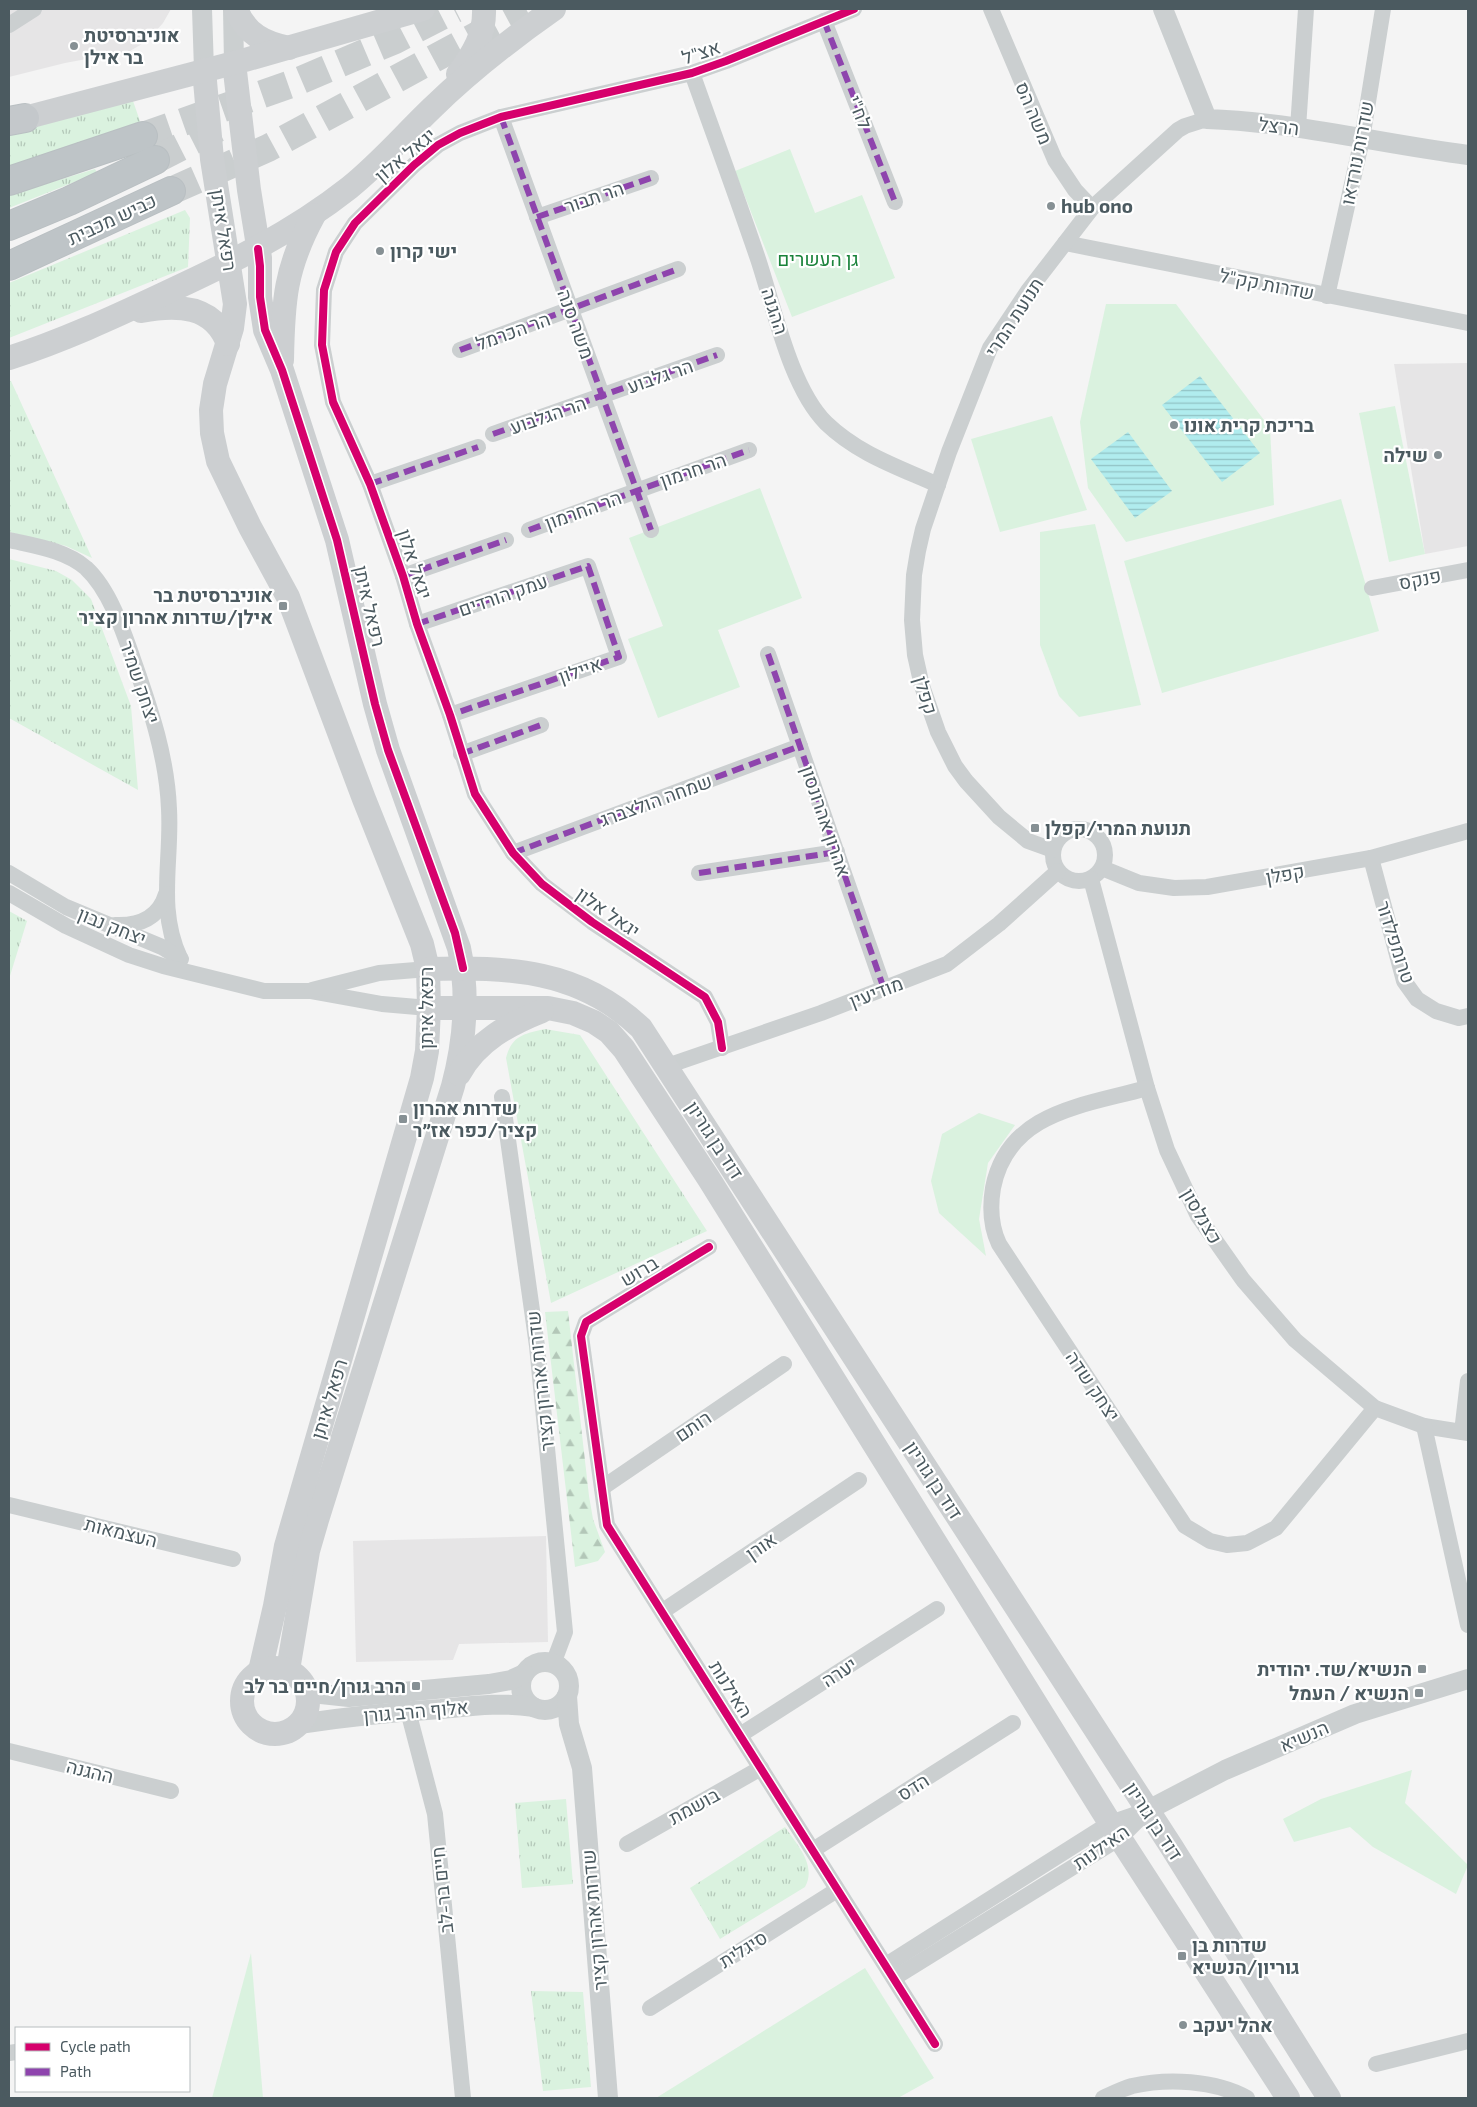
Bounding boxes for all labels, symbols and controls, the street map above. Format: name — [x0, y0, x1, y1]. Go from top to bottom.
place label: אוניברסיטת בר אילן — [84, 23, 180, 68]
street label: אצ"ל — [679, 35, 723, 68]
marker: אוניברסיטת בר אילן — [68, 40, 80, 52]
street label: משה הס — [1011, 78, 1058, 148]
street label: לח"י — [843, 92, 878, 132]
street label: שדרות נורדאו — [1335, 99, 1378, 207]
street label: הרצל — [1257, 112, 1301, 139]
street label: יגאל אלון — [370, 123, 440, 187]
street label: הר תבור — [561, 176, 627, 217]
street label: רפאל איתן — [207, 187, 242, 273]
street label: כביש מכבית — [64, 188, 160, 249]
place label: hub ono — [1061, 194, 1133, 217]
marker: hub ono — [1045, 200, 1057, 212]
place label: ישי קרון — [390, 239, 457, 262]
marker: ישי קרון — [374, 245, 386, 257]
park label: גן העשרים — [777, 247, 859, 270]
street label: שדרות קק"ל — [1218, 263, 1316, 304]
street label: תנועת המרי — [979, 273, 1048, 361]
street label: ההגנה — [757, 285, 794, 337]
street label: משה סנה — [553, 286, 600, 362]
street label: הר הכרמל — [473, 307, 553, 355]
street label: הר גלבוע — [624, 354, 696, 398]
street label: הר הגלבוע — [506, 391, 589, 438]
place label: בריכת קרית אונו — [1184, 413, 1315, 436]
marker: בריכת קרית אונו — [1168, 419, 1180, 431]
place label: שילה — [1383, 443, 1428, 466]
street label: הר חרמון — [657, 447, 729, 492]
marker: שילה — [1432, 449, 1444, 461]
street label: הר החרמון — [541, 485, 624, 534]
street label: יגאל אלון — [393, 526, 438, 602]
street label: רפאל איתן — [350, 563, 391, 649]
street label: פנקס — [1397, 563, 1443, 594]
street label: עמק הורדים — [455, 569, 551, 621]
place label: אוניברסיטת בר אילן/שדרות אהרון קציר — [79, 583, 273, 628]
marker: אוניברסיטת בר אילן/שדרות אהרון קציר — [277, 600, 289, 612]
street label: יצחק שמיר — [116, 637, 165, 726]
street label: איילון — [555, 651, 605, 688]
street label: קפלן — [910, 673, 943, 717]
street label: אהרון אהרונסון — [797, 762, 856, 880]
street label: שמחה הולצברג — [597, 769, 715, 830]
place label: תנועת המרי/קפלן — [1045, 816, 1191, 839]
marker: תנועת המרי/קפלן — [1029, 822, 1041, 834]
street label: קפלן — [1264, 859, 1306, 888]
street label: יגאל אלון — [572, 881, 644, 942]
street label: טרומפלדור — [1372, 898, 1421, 986]
street label: יצחק נבון — [75, 901, 150, 950]
street label: רפאל איתן — [414, 967, 437, 1049]
street label: מודיעין — [846, 971, 906, 1012]
place label: שדרות אהרון קציר/כפר אז״ר — [413, 1096, 537, 1141]
street label: דוד בן גוריון — [682, 1096, 749, 1183]
marker: שדרות אהרון קציר/כפר אז״ר — [397, 1113, 409, 1125]
street label: כצנלסון — [1177, 1184, 1227, 1248]
street label: ברוש — [616, 1250, 662, 1291]
street label: שדרות אהרון קציר — [521, 1310, 558, 1453]
street label: יצחק שדה — [1062, 1346, 1125, 1425]
street label: רפאל איתן — [305, 1356, 352, 1442]
street label: רותם — [670, 1405, 715, 1446]
street label: דוד בן גוריון — [901, 1436, 968, 1523]
street label: העצמאות — [82, 1511, 160, 1552]
street label: אורן — [741, 1527, 781, 1564]
street label: יערה — [817, 1652, 861, 1691]
street label: האילנות — [705, 1656, 758, 1722]
place label: הנשיא/שד. יהודית — [1257, 1657, 1412, 1680]
marker: הנשיא/שד. יהודית — [1416, 1663, 1428, 1675]
place label: הרב גורן/חיים בר לב — [244, 1674, 406, 1697]
marker: הרב גורן/חיים בר לב — [410, 1680, 422, 1692]
place label: הנשיא / העמל — [1289, 1681, 1409, 1704]
marker: הנשיא / העמל — [1413, 1687, 1425, 1699]
street label: אלוף הרב גורן — [362, 1694, 470, 1727]
street label: הנשיא — [1276, 1715, 1332, 1756]
street label: ההגנה — [64, 1754, 116, 1787]
street label: הדס — [893, 1768, 933, 1805]
street label: דוד בן גוריון — [1121, 1777, 1188, 1864]
street label: בושמת — [664, 1782, 723, 1829]
street label: האילנות — [1068, 1819, 1133, 1874]
street label: חיים בר-לב — [426, 1846, 457, 1934]
street label: שדרות אהרון קציר — [576, 1849, 611, 1991]
street label: סיגלית — [714, 1925, 771, 1972]
place label: שדרות בן גוריון/הנשיא — [1192, 1933, 1300, 1978]
marker: שדרות בן גוריון/הנשיא — [1176, 1950, 1188, 1962]
place label: אהל יעקב — [1193, 2013, 1273, 2036]
marker: אהל יעקב — [1177, 2019, 1189, 2031]
legend — [15, 2027, 190, 2092]
text: Cycle path — [60, 2037, 131, 2055]
text: Path — [60, 2062, 91, 2080]

